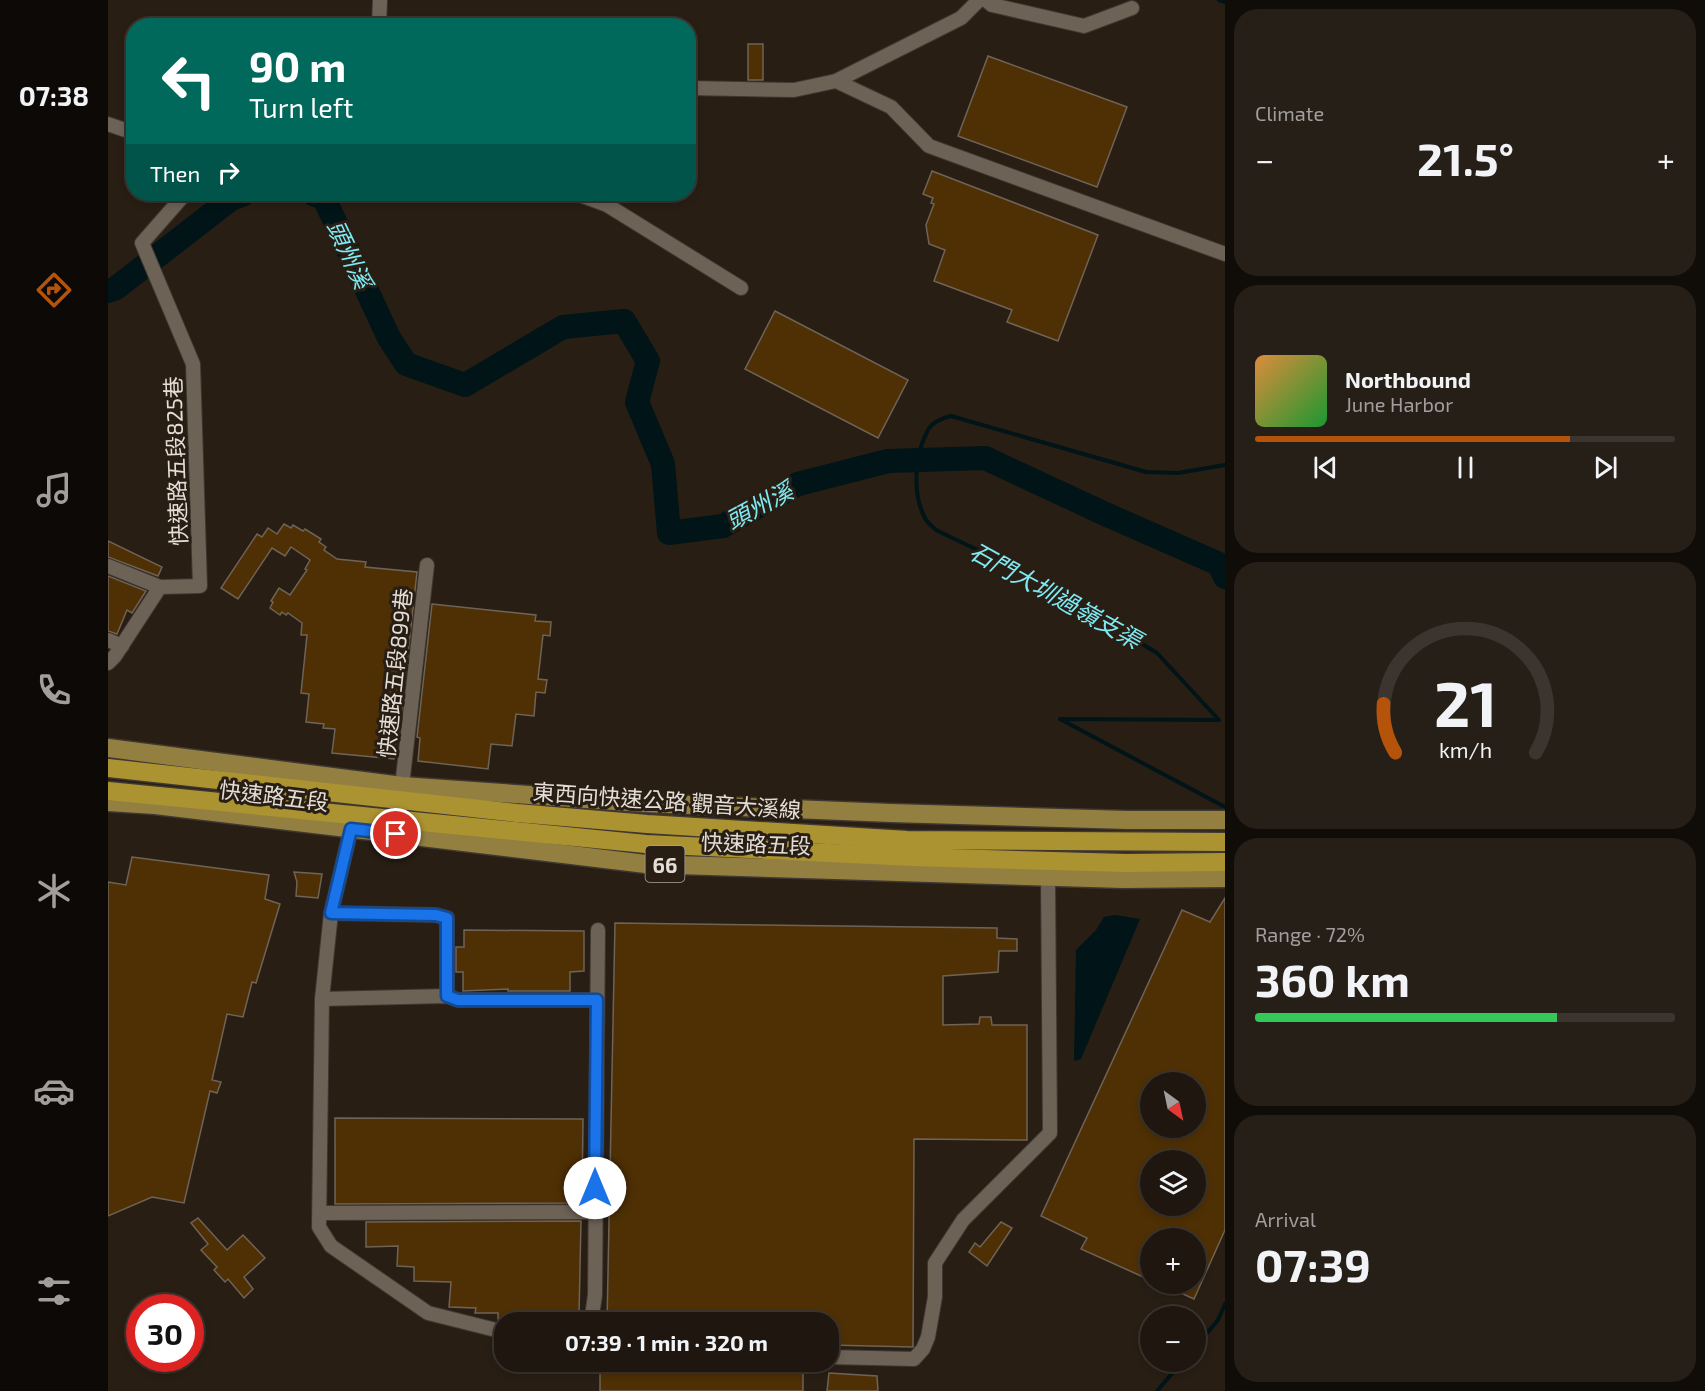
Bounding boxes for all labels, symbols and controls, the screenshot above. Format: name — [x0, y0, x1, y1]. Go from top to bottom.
text: 90 m — [249, 40, 346, 90]
icon: left — [150, 42, 228, 120]
text: 07:38 — [19, 79, 89, 111]
text: Turn left — [249, 91, 353, 123]
text: Climate — [1255, 101, 1324, 125]
text: 21.5° — [1417, 131, 1514, 185]
text: − — [1255, 139, 1274, 179]
text: + — [1657, 139, 1675, 179]
icon: right — [212, 156, 245, 189]
text: Then — [150, 160, 200, 186]
water label: 頭州溪 — [322, 215, 380, 295]
icon: directions — [33, 269, 75, 311]
text: Northbound — [1345, 366, 1471, 392]
street label: 快速路五段825巷 — [159, 376, 191, 546]
text: June Harbor — [1345, 392, 1453, 416]
icon: previous — [1309, 451, 1342, 484]
icon: pause — [1449, 451, 1482, 484]
icon: next — [1589, 451, 1622, 484]
icon: music — [33, 469, 75, 511]
water label: 頭州溪 — [720, 474, 800, 535]
water label: 石門大圳過嶺支渠 — [965, 536, 1150, 656]
street label: 快速路五段899巷 — [372, 587, 416, 759]
text: 21 — [1433, 665, 1497, 740]
icon: phone — [33, 669, 75, 711]
text: km/h — [1438, 737, 1492, 762]
street label: 快速路五段 — [218, 775, 330, 815]
street label: 東西向快速公路 觀音大溪線 — [532, 778, 802, 822]
pin — [370, 808, 421, 859]
icon: arrive — [379, 817, 412, 850]
street label: 快速路五段 — [701, 828, 811, 858]
road number: 66 — [646, 846, 684, 882]
icon: climate — [33, 870, 75, 912]
text: Range · 72% — [1255, 922, 1365, 946]
text: 360 km — [1255, 952, 1410, 1006]
icon: car — [33, 1070, 75, 1112]
north arrow — [1140, 1072, 1206, 1138]
map controls — [1140, 1072, 1206, 1372]
button: layers — [1140, 1150, 1206, 1216]
position arrow — [563, 1156, 627, 1220]
text: Arrival — [1255, 1207, 1316, 1231]
button: + — [1140, 1228, 1206, 1294]
text: 07:39 — [1255, 1237, 1371, 1291]
icon: filters — [33, 1270, 75, 1312]
speed limit sign: 30 — [126, 1294, 204, 1372]
button: − — [1140, 1306, 1206, 1372]
text: 07:39 · 1 min · 320 m — [565, 1329, 768, 1355]

